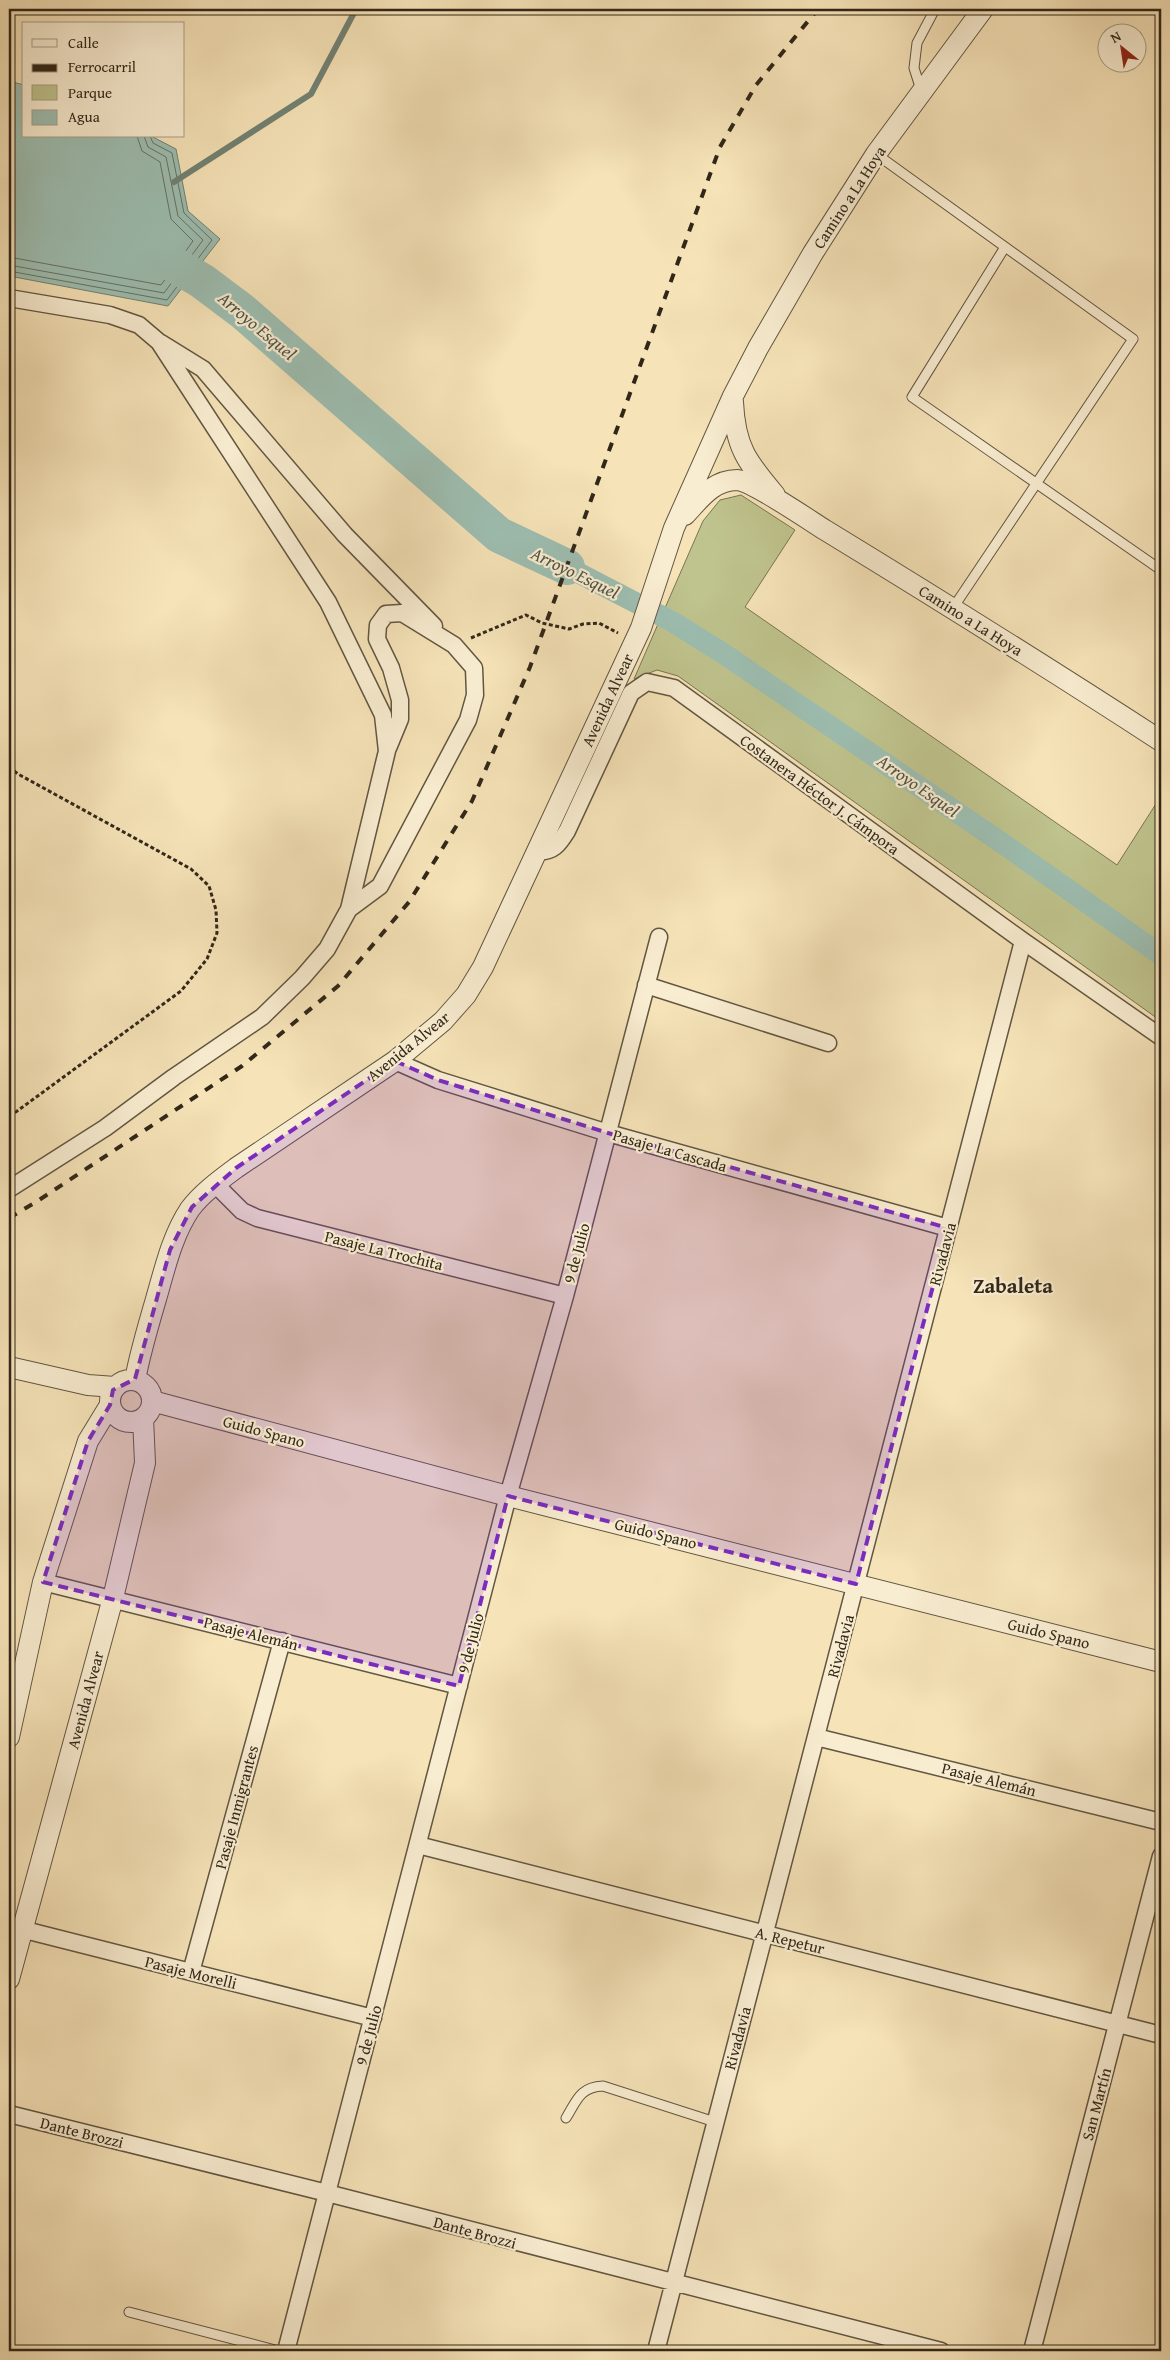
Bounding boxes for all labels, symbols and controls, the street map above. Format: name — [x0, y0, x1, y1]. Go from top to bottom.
legend — [22, 22, 185, 138]
north arrow — [1098, 22, 1148, 72]
text: N — [1106, 25, 1125, 48]
text: Calle — [68, 32, 99, 53]
text: Ferrocarril — [68, 56, 136, 77]
text: Parque — [68, 82, 112, 103]
text: Agua — [68, 106, 100, 127]
street label: Camino a La Hoya — [807, 140, 892, 253]
water label: Arroyo Esquel — [212, 284, 303, 367]
water label: Arroyo Esquel — [526, 539, 624, 606]
street label: Camino a La Hoya — [914, 578, 1028, 662]
street label: Avenida Alvear — [575, 649, 639, 751]
street label: Costanera Héctor J. Cámpora — [735, 728, 905, 860]
water label: Arroyo Esquel — [871, 747, 965, 824]
street label: Avenida Alvear — [361, 1005, 455, 1087]
street label: Pasaje La Cascada — [610, 1122, 730, 1178]
street label: Rivadavia — [922, 1219, 962, 1288]
street label: 9 de Julio — [556, 1220, 596, 1286]
street label: Pasaje La Trochita — [322, 1224, 446, 1276]
district label: Zabaleta — [973, 1270, 1053, 1301]
street label: Guido Spano — [220, 1409, 308, 1453]
street label: Guido Spano — [612, 1511, 700, 1555]
street label: Pasaje Alemán — [201, 1610, 301, 1656]
street label: 9 de Julio — [450, 1610, 490, 1676]
street label: Rivadavia — [820, 1611, 860, 1680]
street label: Guido Spano — [1005, 1611, 1093, 1655]
street label: Avenida Alvear — [60, 1648, 110, 1752]
street label: Pasaje Inmigrantes — [208, 1742, 264, 1872]
street label: Pasaje Alemán — [939, 1756, 1039, 1802]
street label: A. Repetur — [753, 1920, 828, 1960]
street label: Pasaje Morelli — [142, 1949, 240, 1995]
street label: 9 de Julio — [348, 2002, 388, 2068]
street label: Rivadavia — [717, 2003, 757, 2072]
street label: San Martín — [1075, 2065, 1117, 2143]
street label: Dante Brozzi — [38, 2110, 127, 2154]
street label: Dante Brozzi — [431, 2209, 520, 2255]

